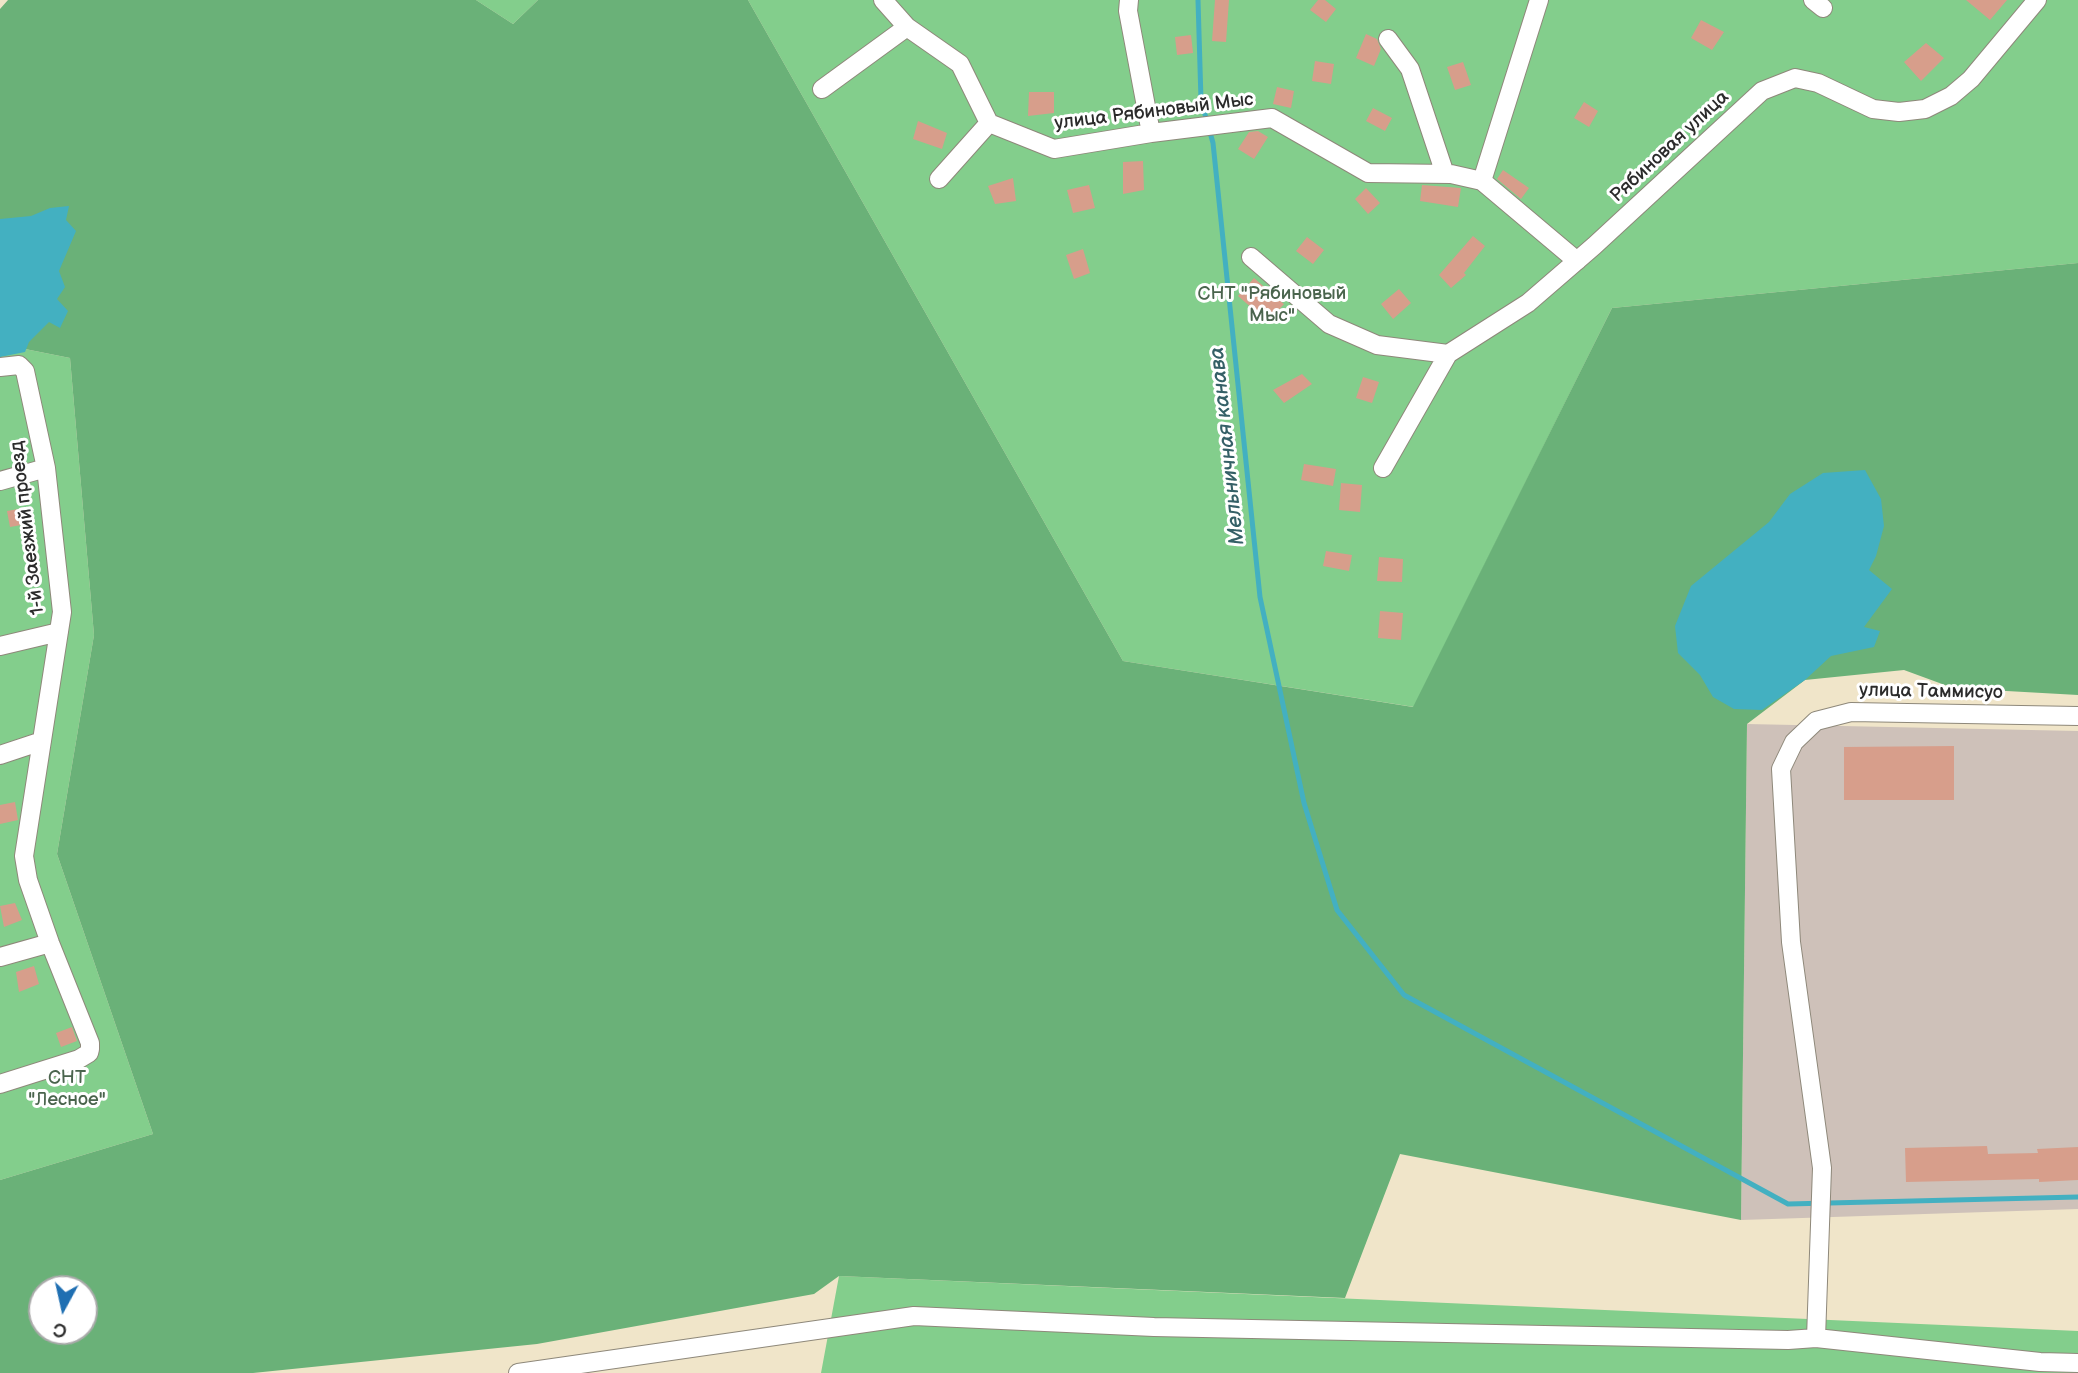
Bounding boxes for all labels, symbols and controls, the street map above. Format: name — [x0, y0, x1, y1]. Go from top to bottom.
street label: Рябиновая улица — [1606, 86, 1734, 208]
street label: улица Рябиновый Мыс — [1053, 88, 1255, 136]
park label: СНТ "Рябиновый Мыс" — [1198, 283, 1346, 327]
water label: Мельничная канава — [1205, 346, 1251, 546]
street label: 1-й Заезжий проезд — [6, 440, 50, 616]
street label: улица Таммисуо — [1859, 679, 2003, 705]
park label: СНТ "Лесное" — [28, 1067, 106, 1111]
north arrow — [28, 1275, 98, 1345]
text: С — [52, 1317, 68, 1342]

